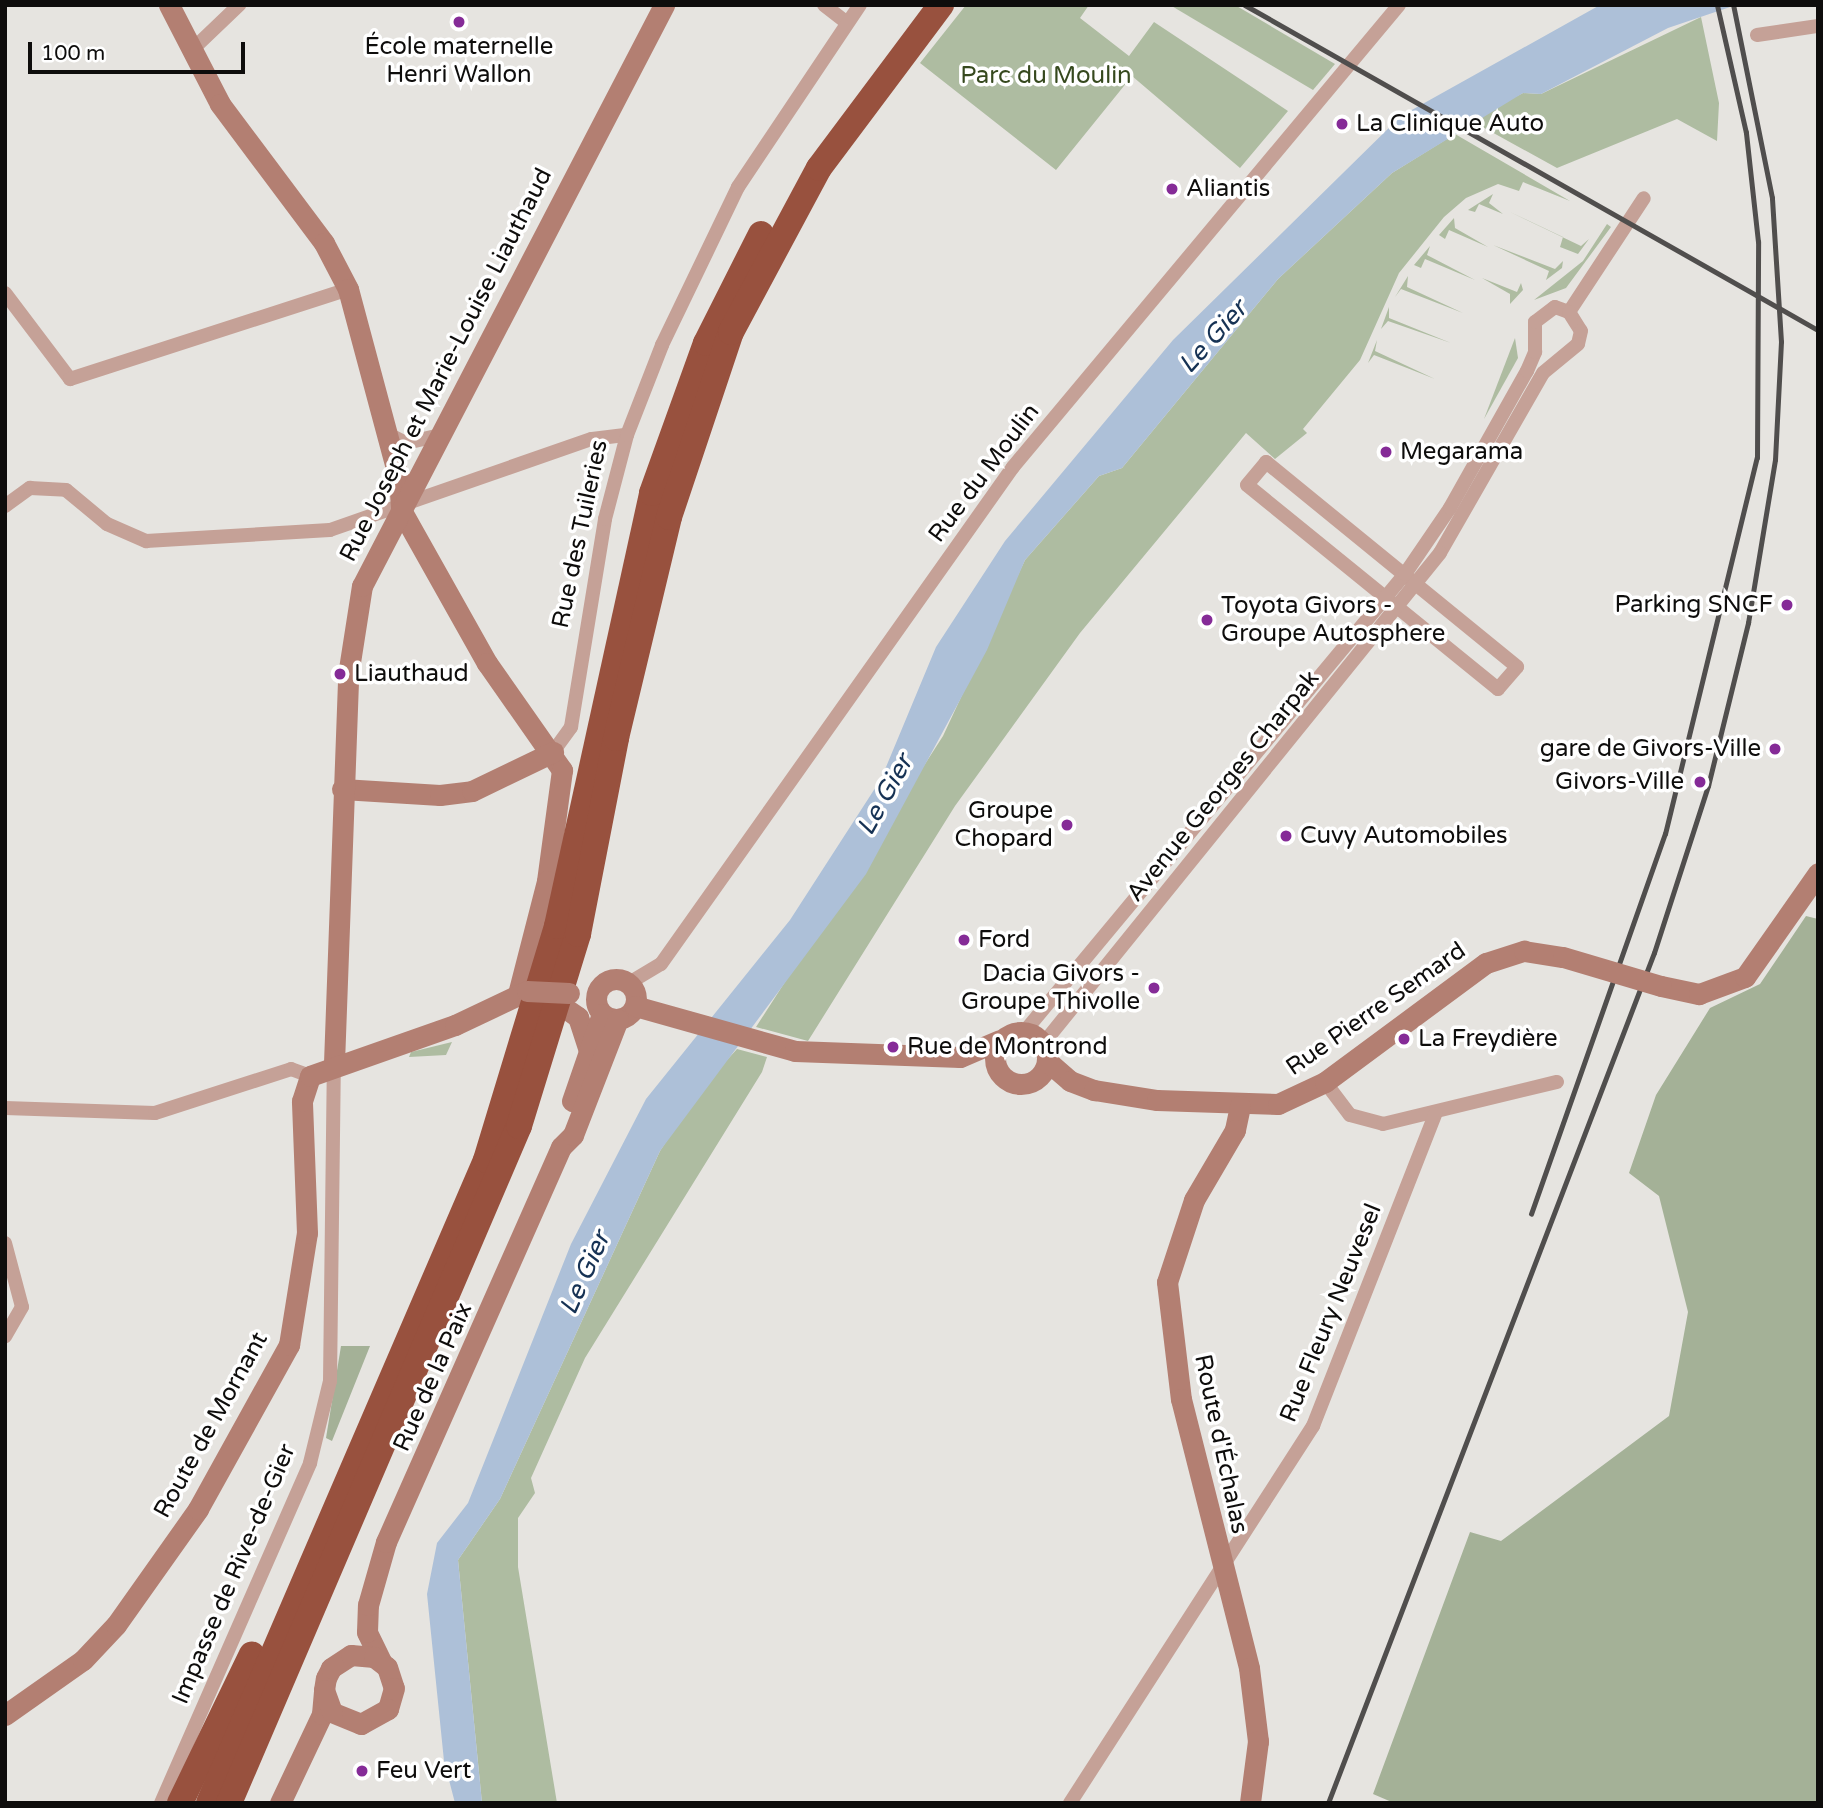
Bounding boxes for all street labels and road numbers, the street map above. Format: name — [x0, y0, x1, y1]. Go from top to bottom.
street label: Rue Joseph et Marie-Louise Liauthaud — [334, 163, 558, 567]
street label: Rue du Moulin — [923, 398, 1045, 548]
street label: Rue des Tuileries — [546, 437, 614, 631]
street label: Avenue Georges Charpak — [1121, 664, 1325, 908]
street label: Rue Pierre Semard — [1281, 936, 1471, 1082]
street label: Rue Fleury Neuvesel — [1274, 1200, 1388, 1426]
street label: Rue de la Paix — [387, 1298, 479, 1456]
street label: Route de Mornant — [148, 1327, 274, 1523]
street label: Route d'Échalas — [1188, 1352, 1254, 1536]
street label: Impasse de Rive-de-Gier — [166, 1440, 302, 1708]

